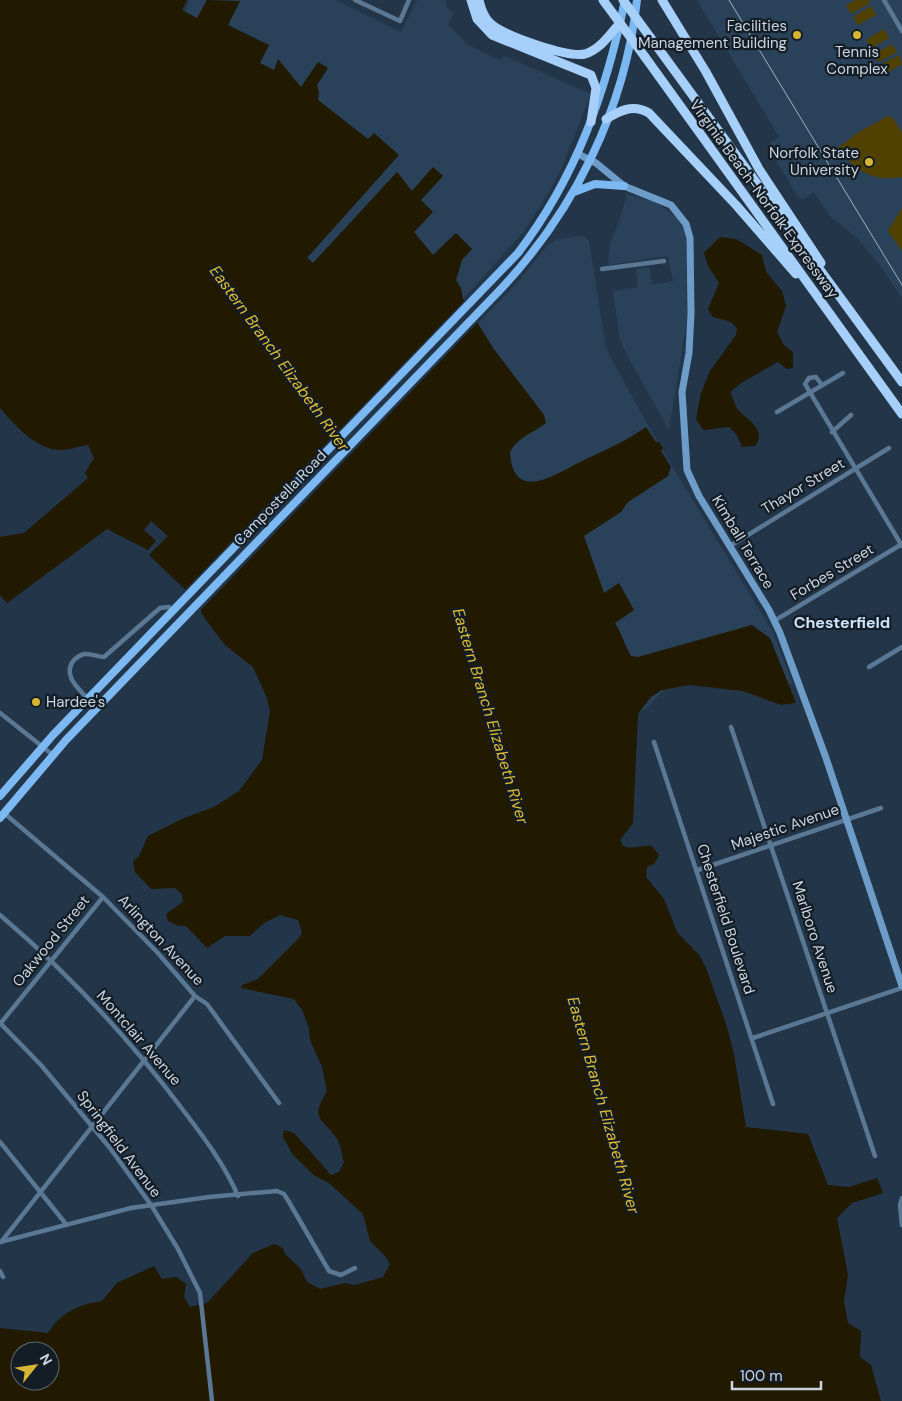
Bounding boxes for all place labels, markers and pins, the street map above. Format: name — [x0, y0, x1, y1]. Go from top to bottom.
place label: Facilities Management Building — [638, 16, 787, 53]
marker: Facilities Management Building — [791, 29, 803, 41]
marker: Tennis Complex — [851, 29, 863, 41]
place label: Tennis Complex — [826, 42, 888, 79]
place label: Norfolk State University — [769, 143, 860, 180]
marker: Norfolk State University — [863, 156, 875, 168]
place label: Hardee's — [46, 692, 105, 712]
marker: Hardee's — [30, 696, 42, 708]

